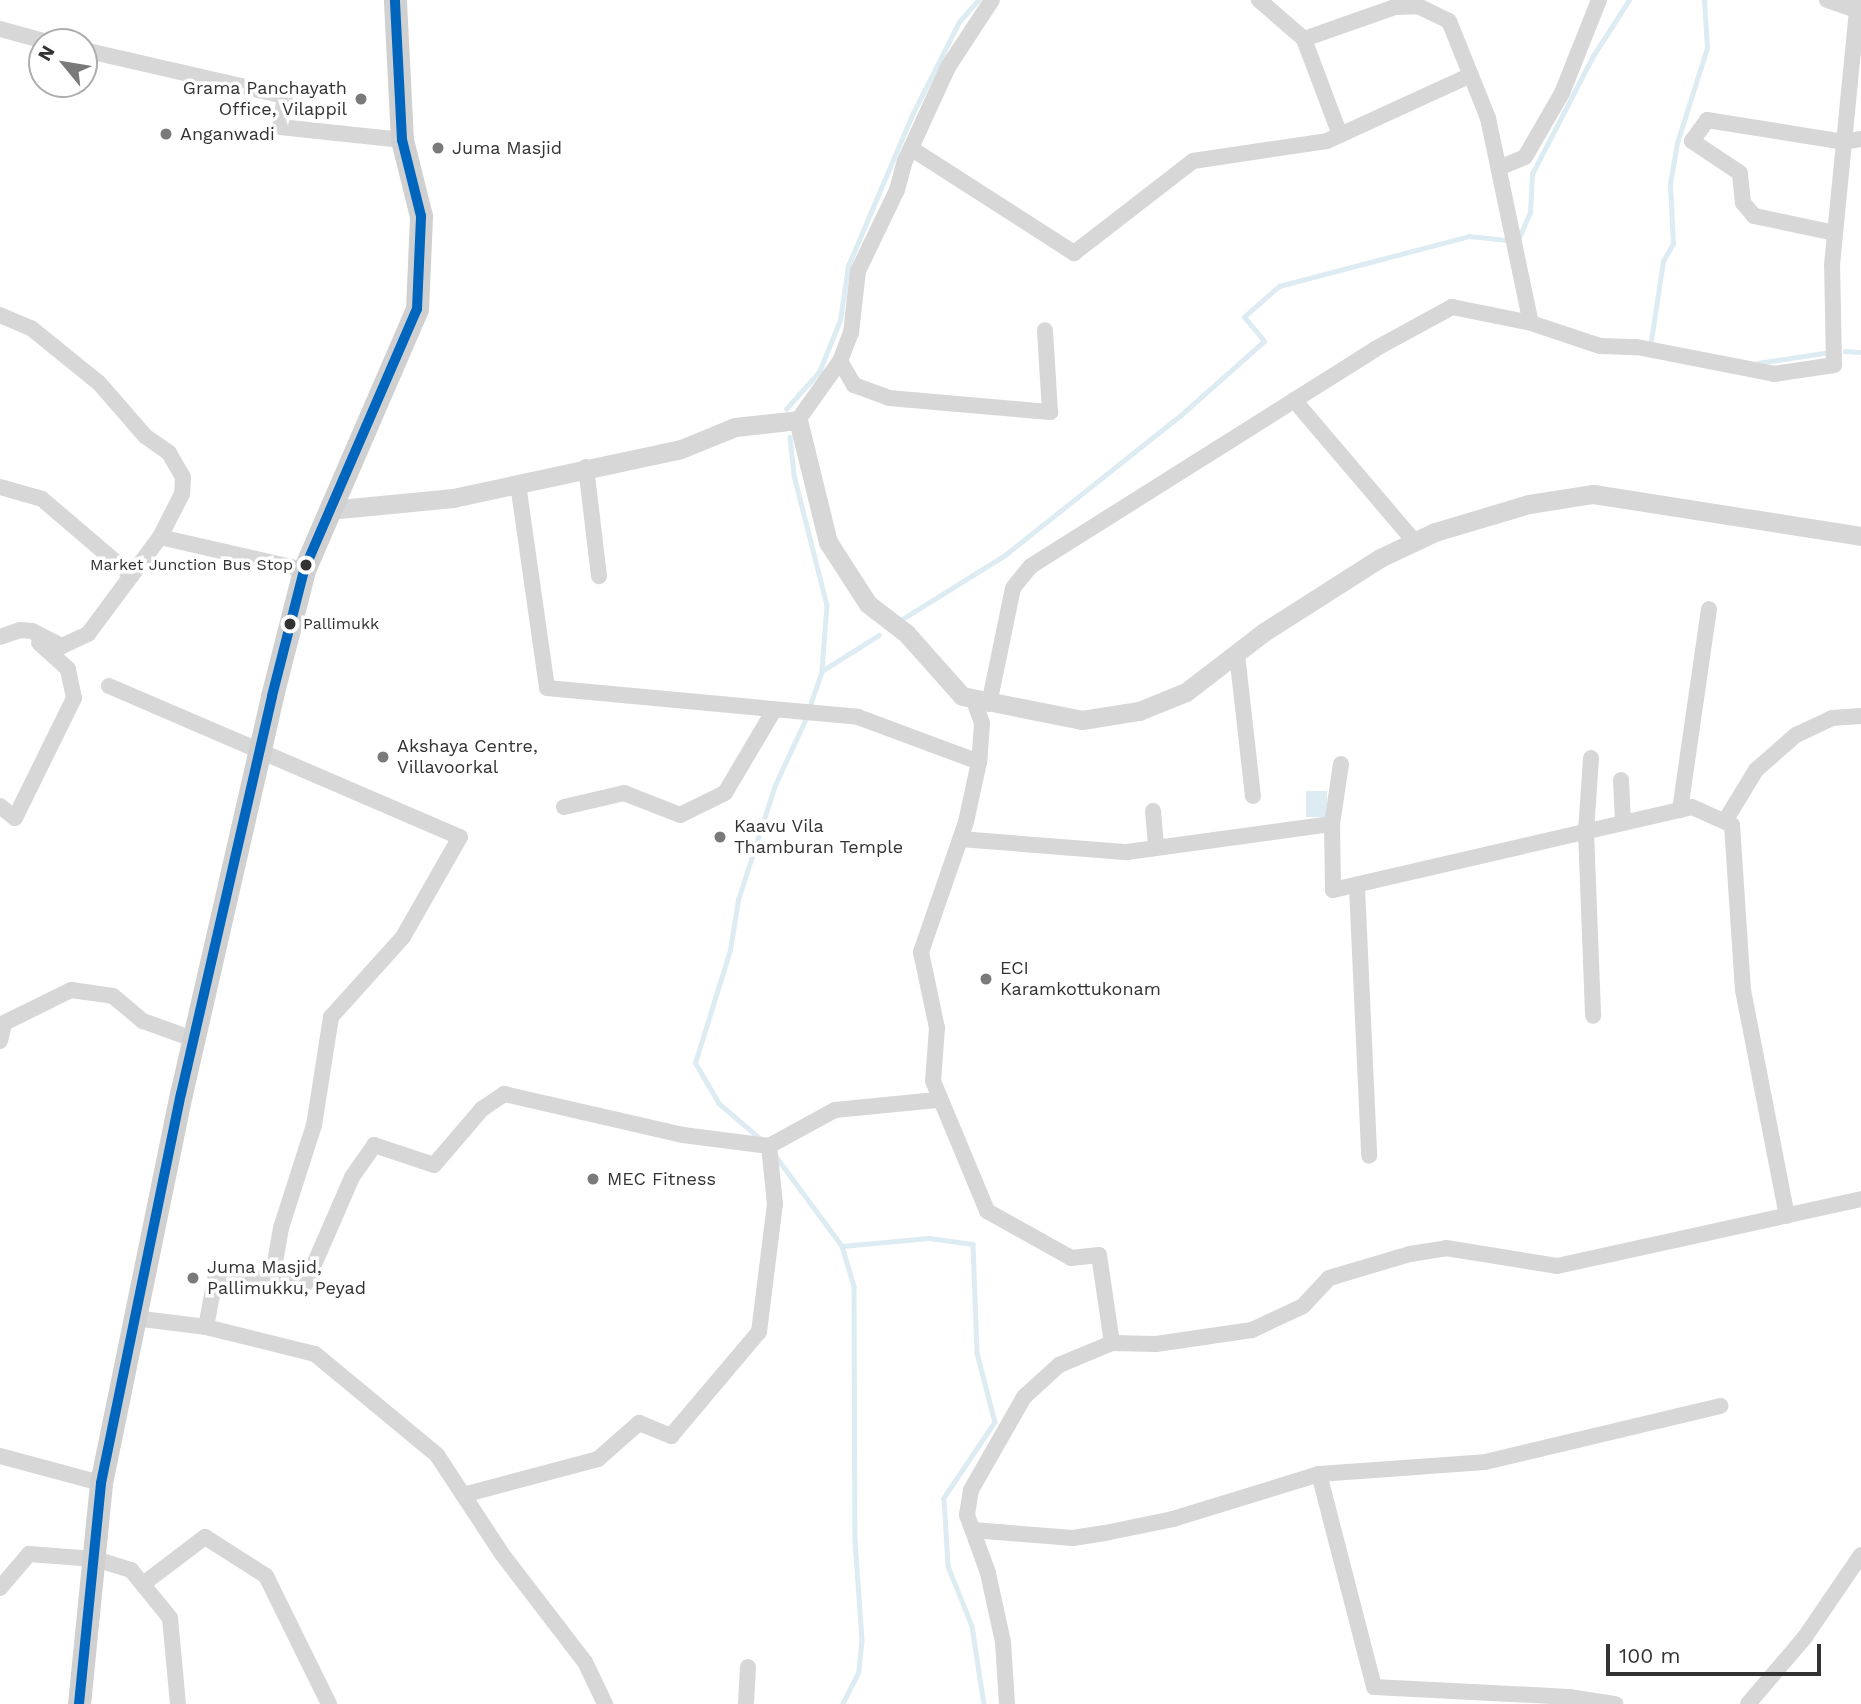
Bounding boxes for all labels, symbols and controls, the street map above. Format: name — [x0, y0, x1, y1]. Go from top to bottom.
north arrow — [28, 28, 98, 98]
text: N — [33, 41, 60, 65]
place label: Grama Panchayath Office, Vilappil — [182, 78, 347, 120]
marker: Grama Panchayath Office, Vilappil — [353, 91, 369, 107]
place label: Anganwadi — [180, 123, 275, 145]
marker: Anganwadi — [158, 126, 174, 142]
place label: Juma Masjid — [452, 137, 562, 159]
marker: Juma Masjid — [430, 140, 446, 156]
place label: Market Junction Bus Stop — [90, 555, 293, 575]
marker: Market Junction Bus Stop — [299, 558, 313, 572]
place label: Pallimukk — [303, 614, 379, 634]
marker: Pallimukk — [283, 617, 297, 631]
place label: Akshaya Centre, Villavoorkal — [397, 736, 538, 778]
marker: Akshaya Centre, Villavoorkal — [375, 749, 391, 765]
place label: Kaavu Vila Thamburan Temple — [734, 816, 904, 858]
marker: Kaavu Vila Thamburan Temple — [712, 829, 728, 845]
place label: ECI Karamkottukonam — [1000, 958, 1161, 1000]
marker: ECI Karamkottukonam — [978, 971, 994, 987]
place label: MEC Fitness — [607, 1168, 716, 1190]
marker: MEC Fitness — [585, 1171, 601, 1187]
place label: Juma Masjid, Pallimukku, Peyad — [207, 1257, 366, 1300]
marker: Juma Masjid, Pallimukku, Peyad — [185, 1270, 201, 1286]
scale bar — [1609, 1630, 1824, 1674]
text: 100 m — [1619, 1643, 1681, 1668]

